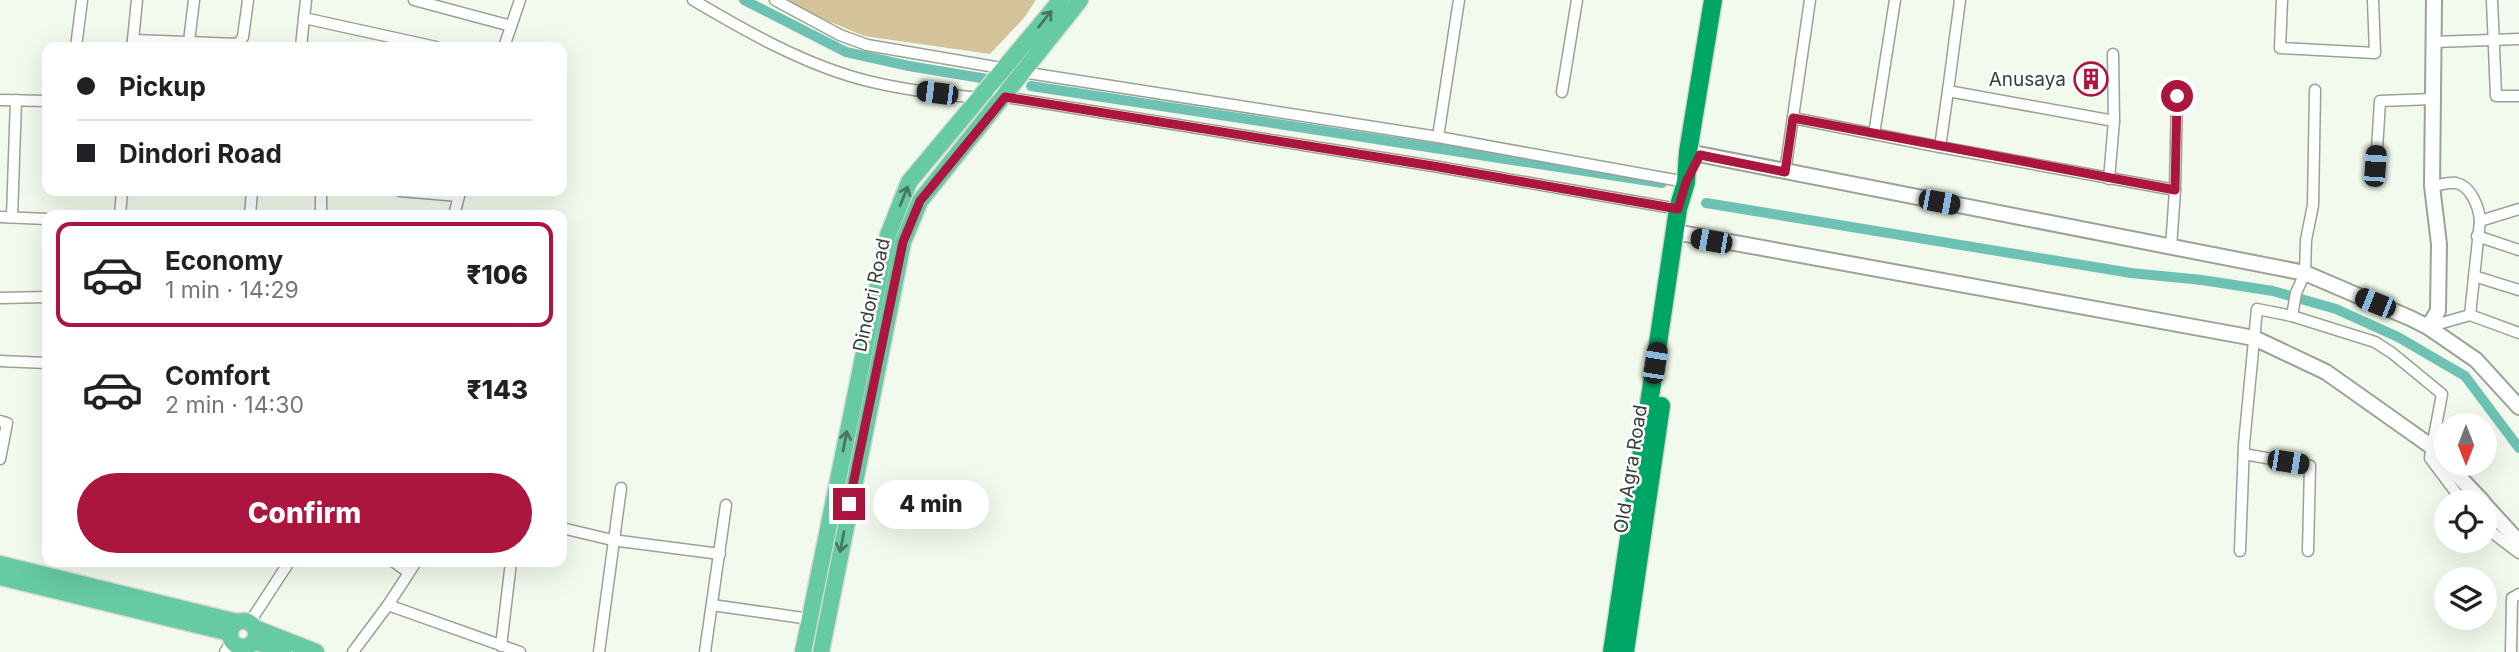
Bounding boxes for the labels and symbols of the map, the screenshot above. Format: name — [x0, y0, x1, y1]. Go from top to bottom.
one-way arrow — [1038, 11, 1053, 29]
building icon: Anusaya — [2072, 60, 2110, 98]
place label: Anusaya — [1989, 68, 2066, 91]
car — [915, 80, 960, 106]
route start — [2161, 80, 2193, 112]
car — [2364, 144, 2387, 188]
one-way arrow — [898, 186, 911, 208]
car — [1917, 188, 1962, 216]
car — [1689, 227, 1734, 255]
street label: Dindori Road — [848, 236, 895, 354]
car — [2352, 285, 2399, 321]
car — [1642, 341, 1669, 385]
street label: Old Agra Road — [1609, 403, 1652, 535]
north arrow — [2434, 413, 2497, 476]
one-way arrow — [839, 430, 853, 453]
car — [2266, 448, 2311, 476]
callout: 4 min — [874, 480, 989, 528]
route end — [833, 488, 865, 520]
one-way arrow — [835, 530, 849, 553]

